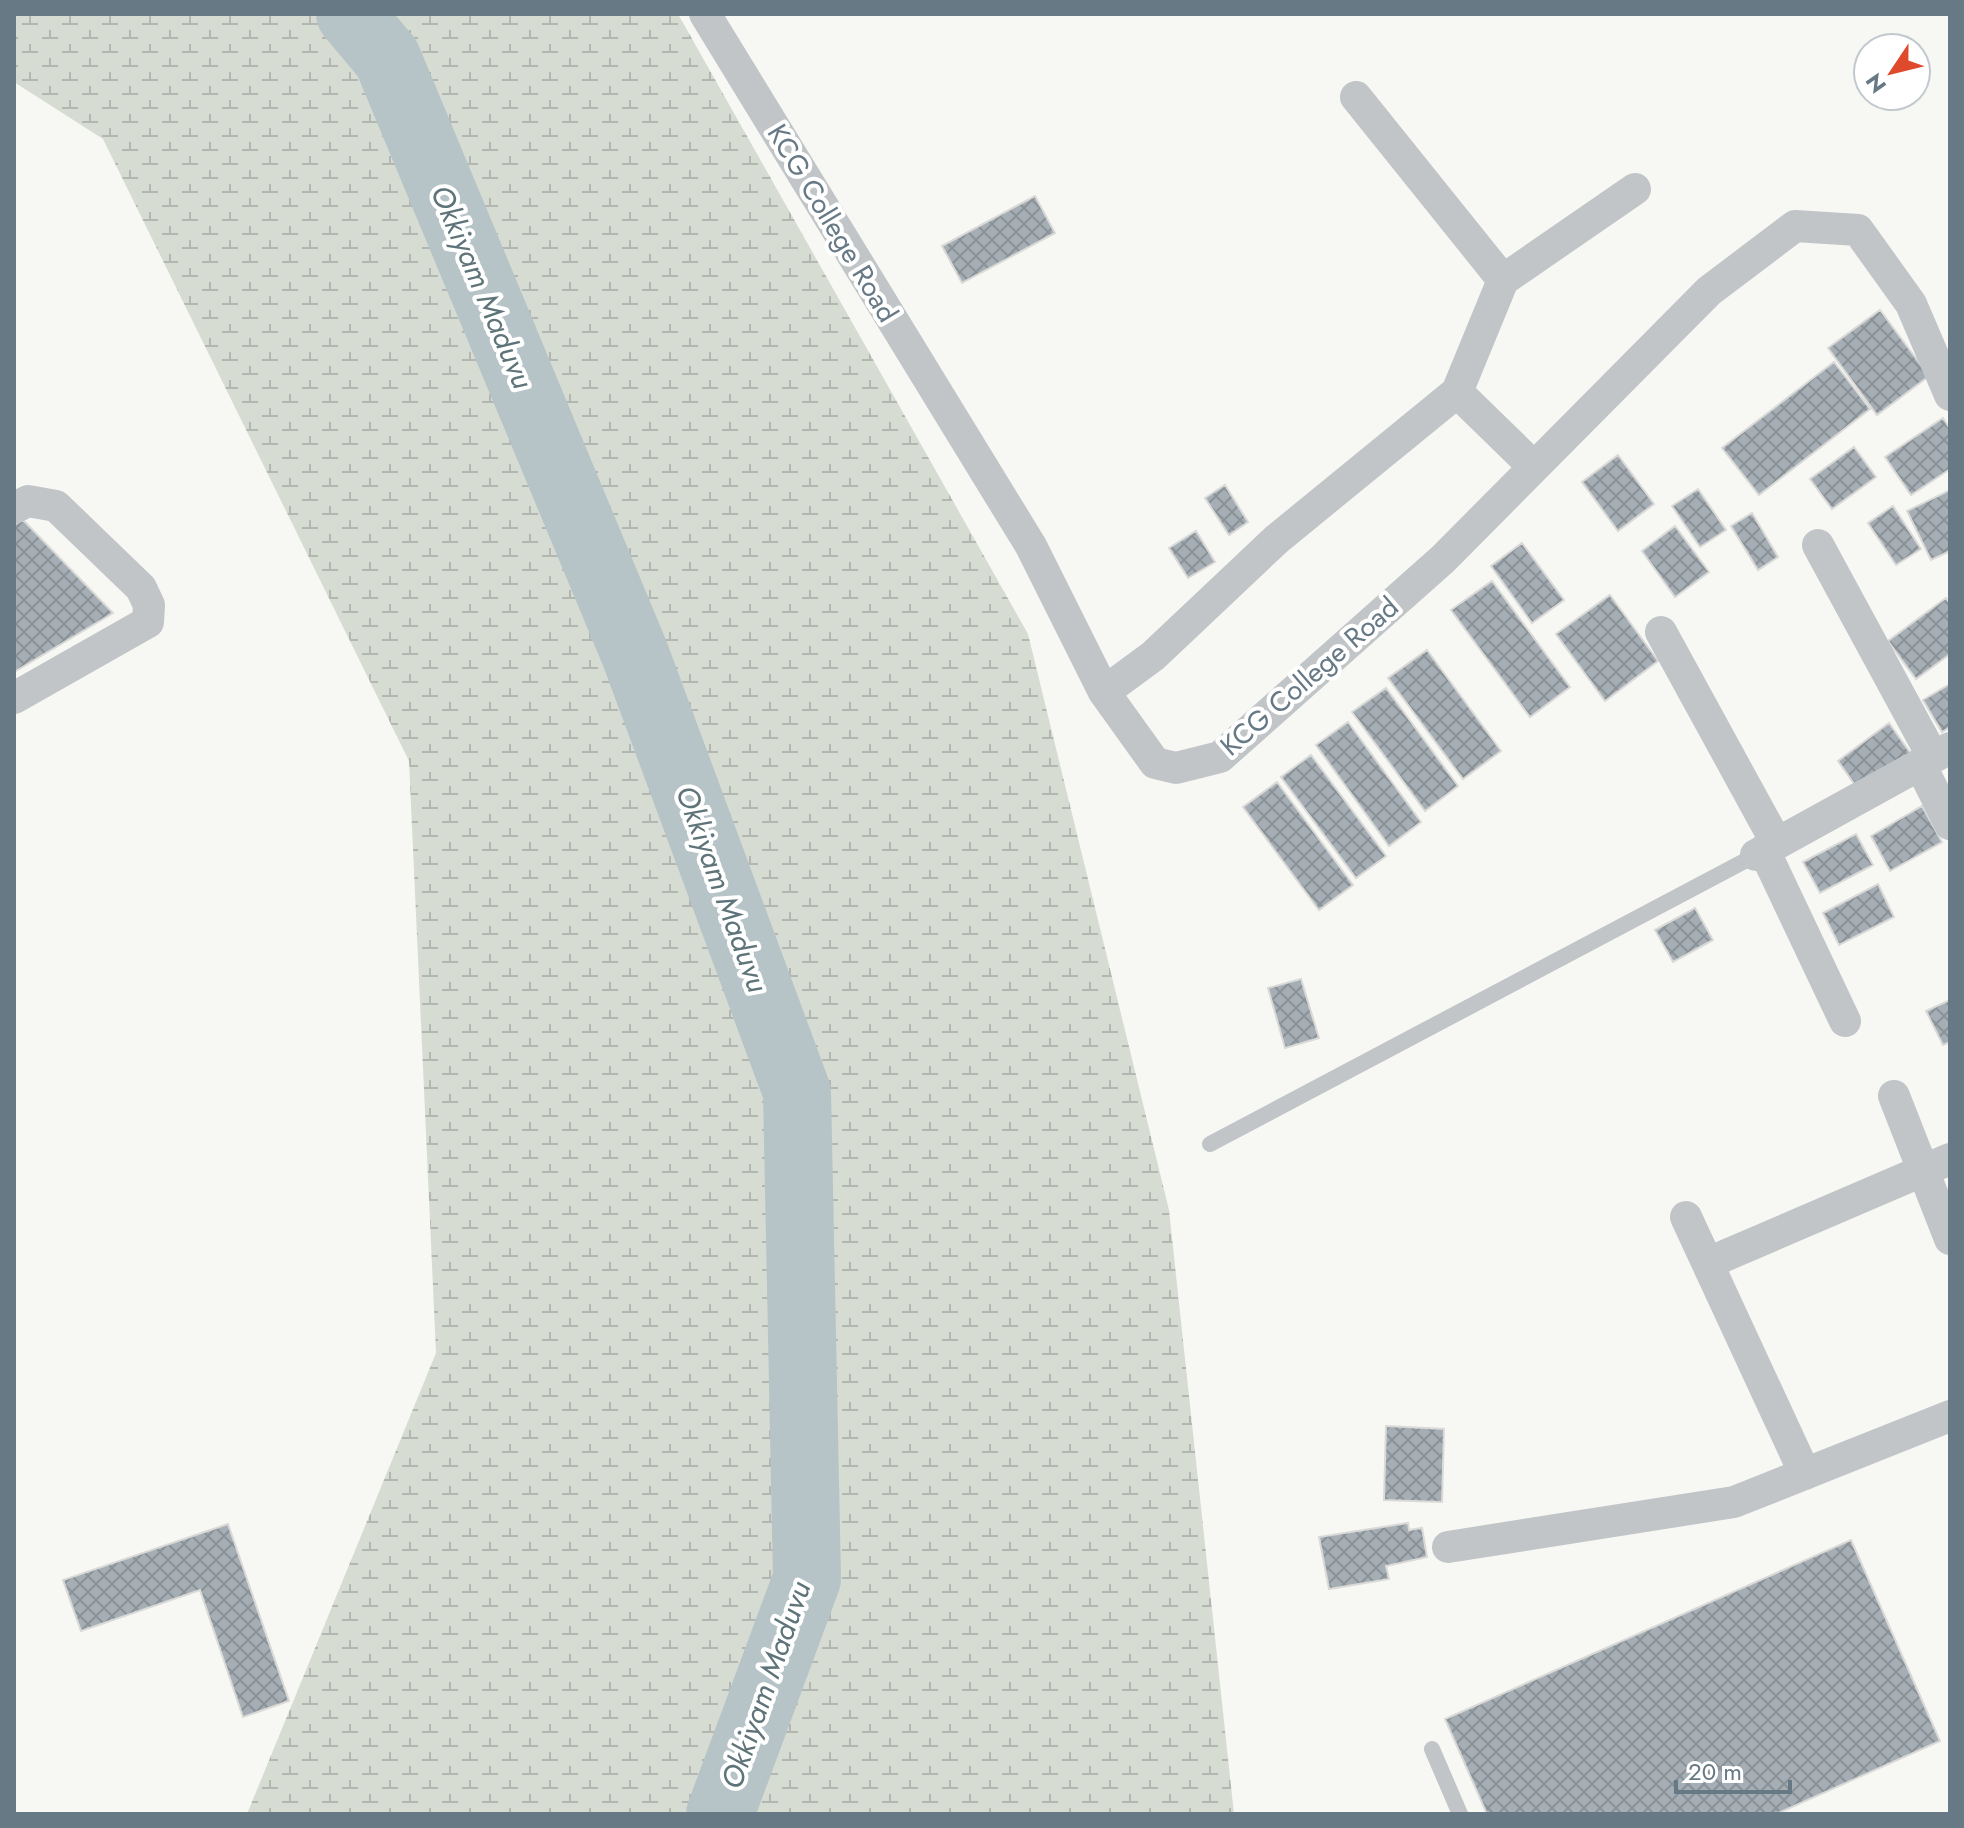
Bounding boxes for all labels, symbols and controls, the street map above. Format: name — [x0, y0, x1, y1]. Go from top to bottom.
north arrow — [1852, 32, 1932, 112]
text: N — [1858, 67, 1894, 100]
street label: KCG College Road — [757, 116, 908, 330]
water label: Okkiyam Maduvu — [420, 178, 545, 395]
street label: KCG College Road — [1211, 587, 1408, 766]
water label: Okkiyam Maduvu — [665, 779, 780, 998]
water label: Okkiyam Maduvu — [710, 1575, 821, 1795]
scale bar — [1676, 1744, 1790, 1794]
text: 20 m — [1688, 1754, 1742, 1789]

